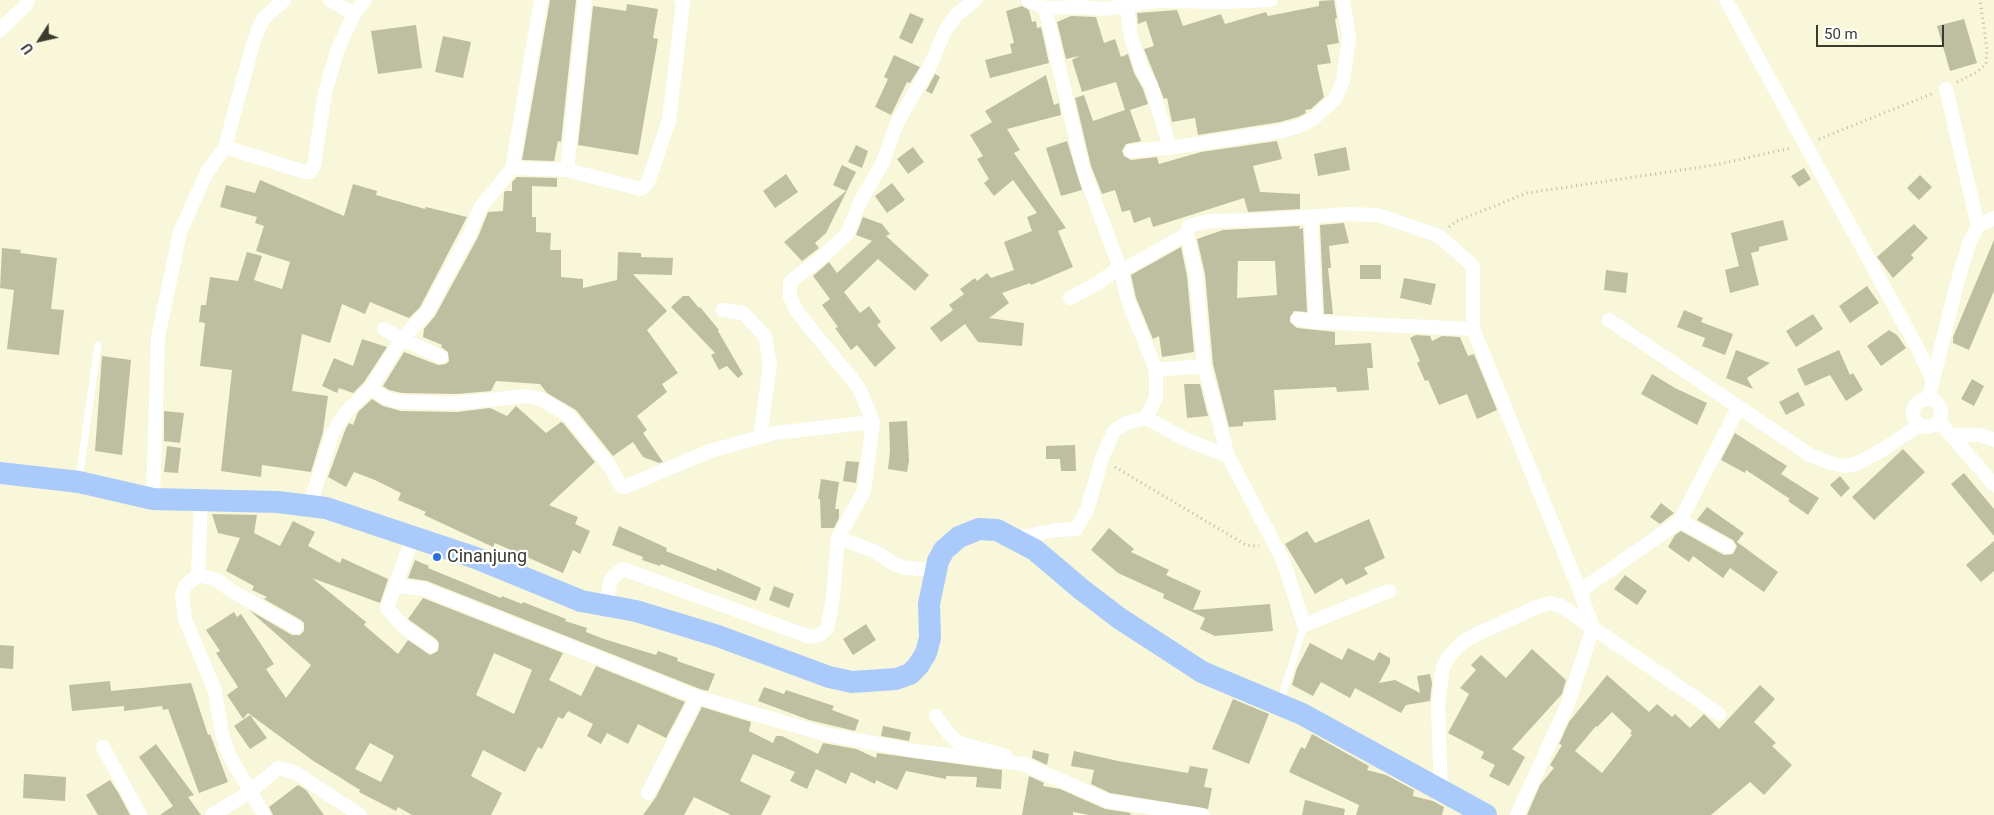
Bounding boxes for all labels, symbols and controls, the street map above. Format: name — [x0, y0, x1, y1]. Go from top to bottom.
north arrow — [15, 15, 65, 65]
scale bar — [1819, 15, 1946, 47]
text: 50 m — [1824, 25, 1858, 43]
text: U — [19, 40, 37, 57]
place label: Cinanjung — [447, 546, 527, 568]
marker: Cinanjung — [431, 551, 443, 563]

